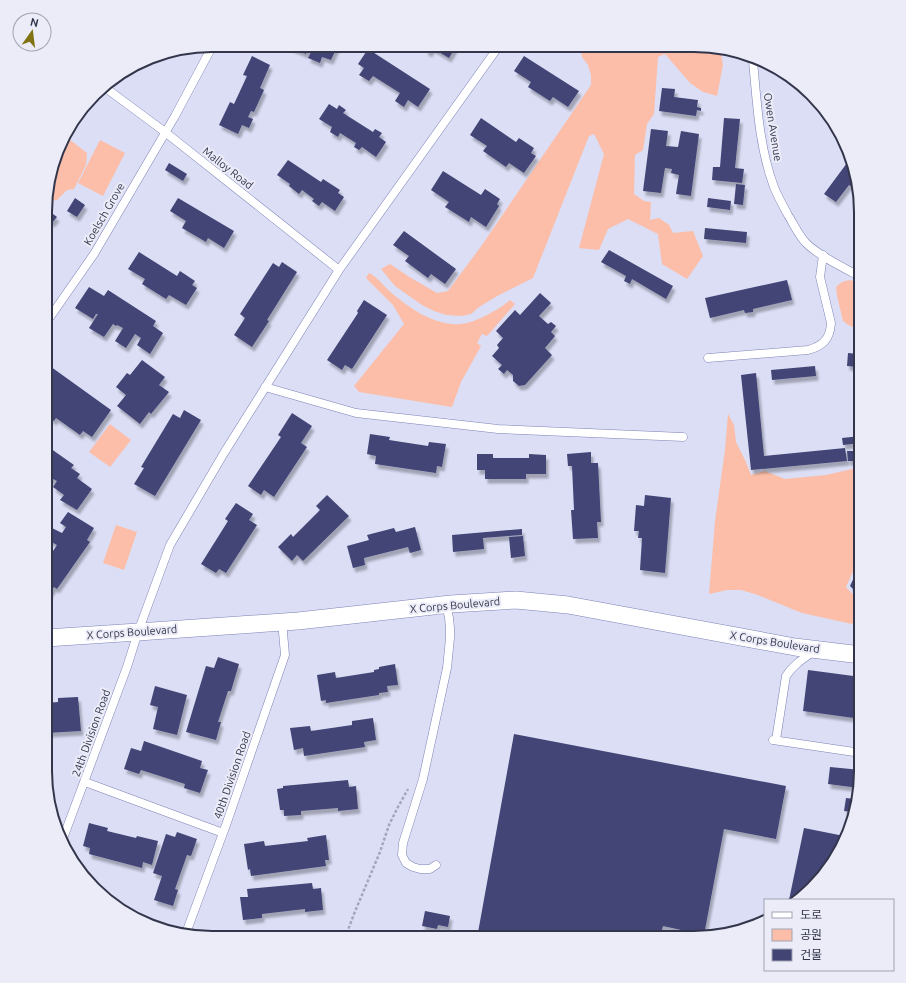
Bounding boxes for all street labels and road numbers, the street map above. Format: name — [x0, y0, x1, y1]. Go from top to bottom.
street label: Owen Avenue — [762, 92, 784, 162]
street label: Malloy Road — [200, 145, 256, 191]
street label: Koelsch Grove — [81, 181, 127, 247]
street label: X Corps Boulevard — [409, 595, 501, 615]
street label: X Corps Boulevard — [86, 623, 178, 641]
street label: X Corps Boulevard — [729, 629, 821, 655]
street label: 24th Division Road — [70, 688, 112, 778]
street label: 40th Division Road — [211, 730, 253, 820]

